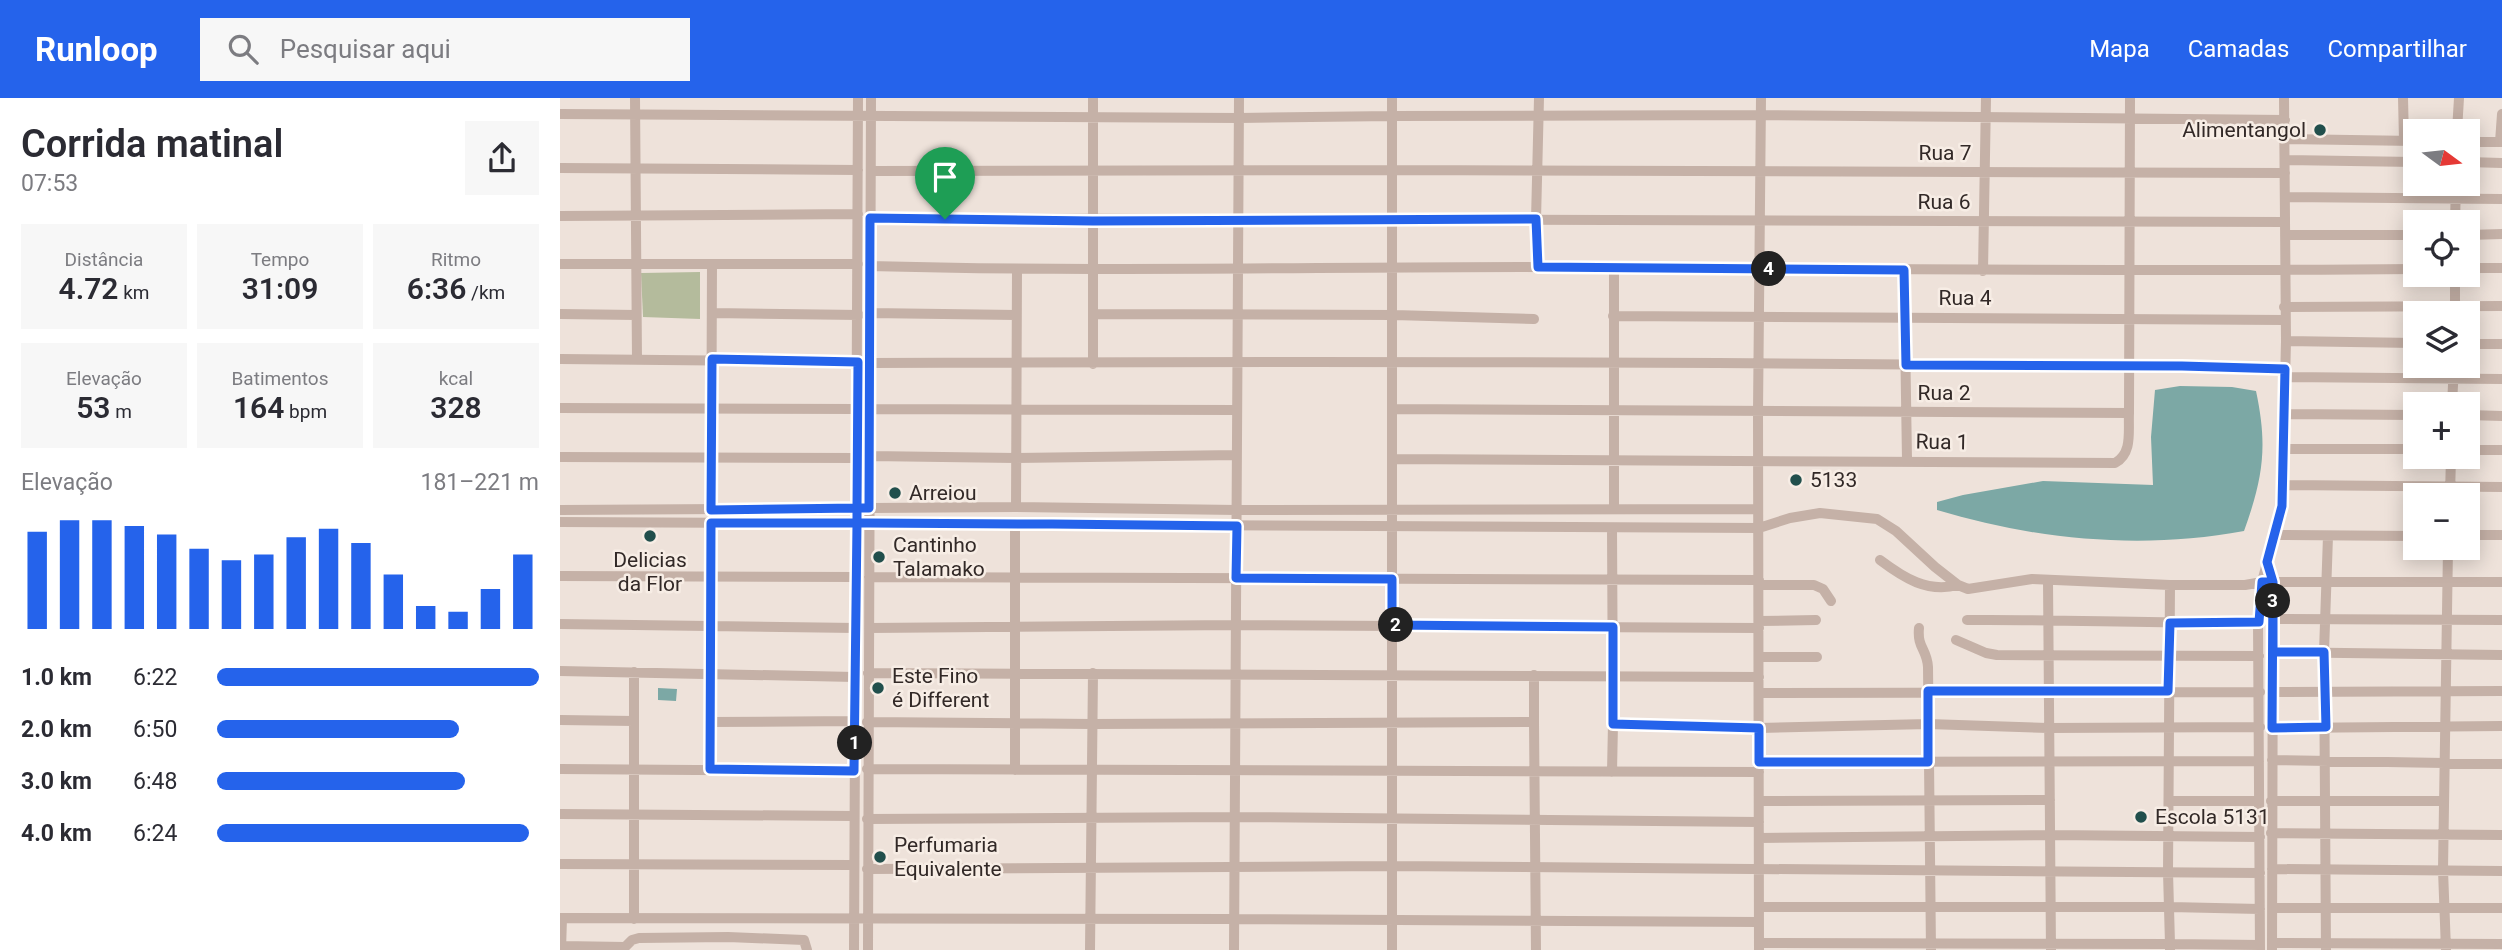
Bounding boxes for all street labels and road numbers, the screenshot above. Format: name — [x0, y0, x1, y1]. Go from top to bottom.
street label: Rua 7 — [1919, 141, 1971, 165]
street label: Rua 6 — [1918, 190, 1970, 214]
street label: Rua 4 — [1939, 286, 1992, 310]
street label: Rua 2 — [1918, 381, 1971, 405]
street label: Rua 1 — [1915, 430, 1969, 454]

